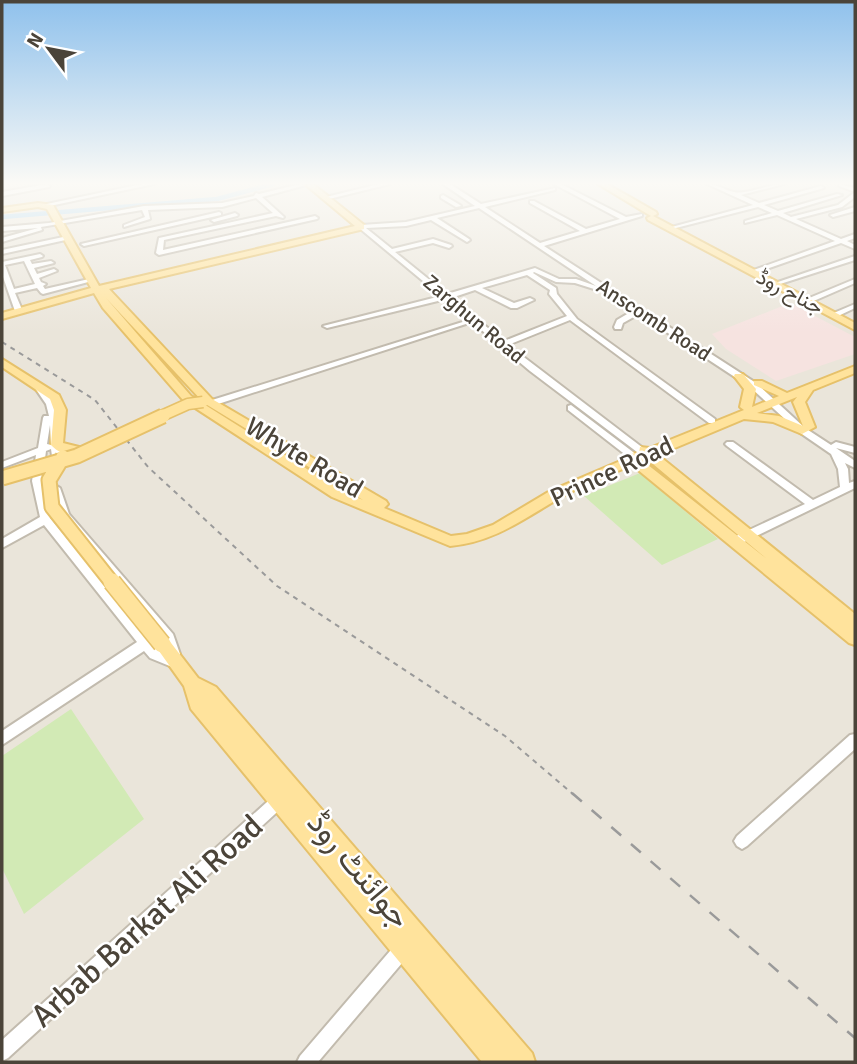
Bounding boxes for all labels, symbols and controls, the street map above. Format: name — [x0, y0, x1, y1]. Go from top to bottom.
north arrow — [14, 14, 84, 84]
text: N — [22, 29, 49, 52]
street label: جناح روڈ — [752, 264, 828, 321]
street label: Zarghun Road — [418, 269, 530, 369]
street label: Anscomb Road — [592, 273, 716, 367]
street label: Whyte Road — [239, 410, 369, 506]
street label: Prince Road — [545, 430, 679, 514]
street label: جوائنٹ روڈ — [299, 804, 419, 936]
street label: Arbab Barkat Ali Road — [23, 807, 271, 1035]

